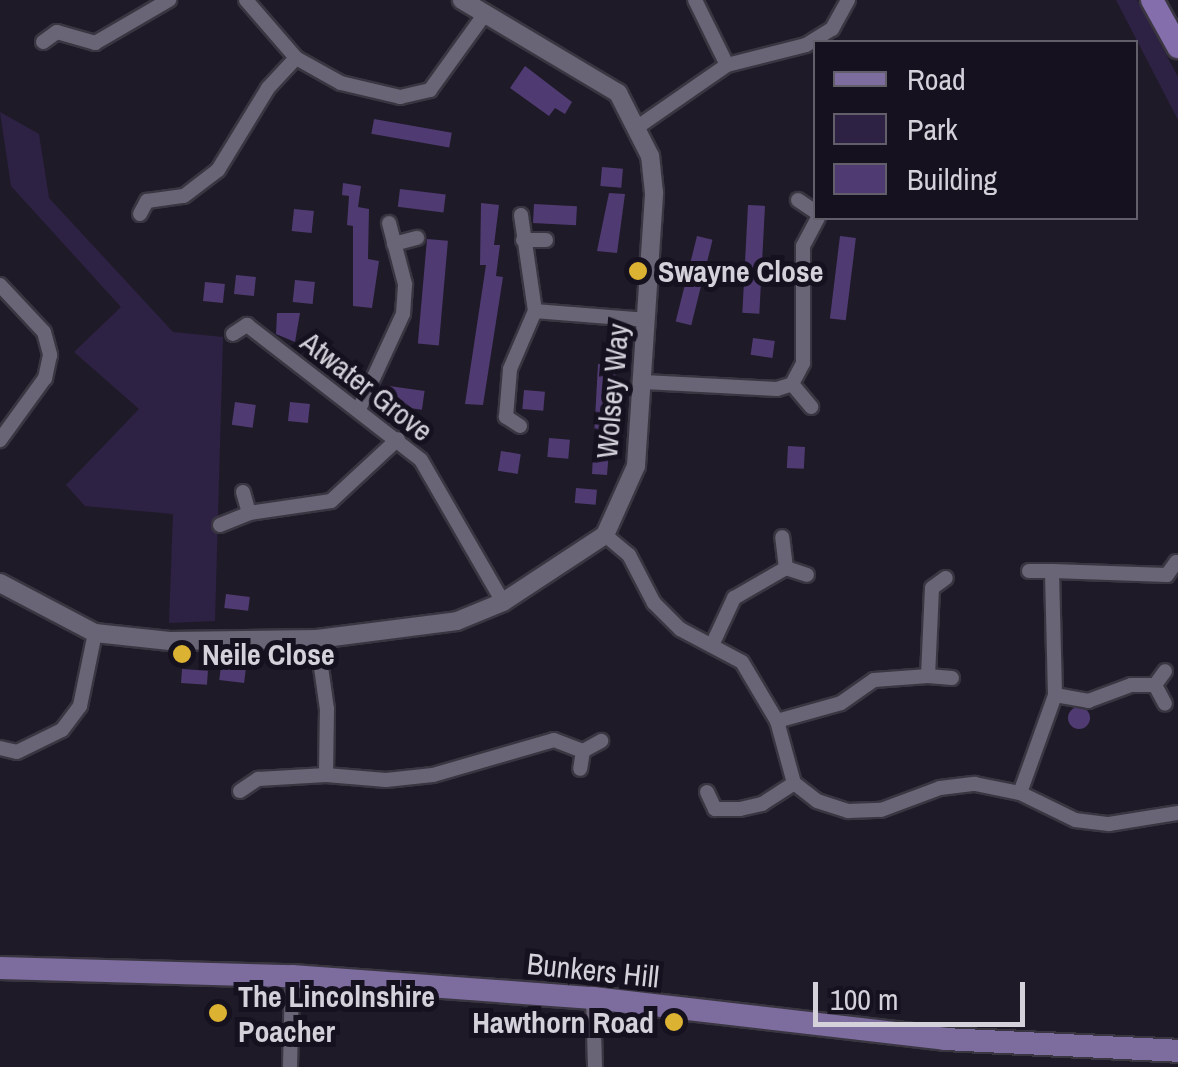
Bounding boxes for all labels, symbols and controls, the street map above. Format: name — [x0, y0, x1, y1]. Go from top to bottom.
legend — [813, 40, 1138, 220]
text: Road — [907, 59, 966, 99]
text: Park — [907, 109, 958, 149]
text: Building — [907, 159, 997, 199]
place label: Swayne Close — [658, 253, 823, 289]
marker: Swayne Close — [627, 260, 649, 282]
street label: Wolsey Way — [588, 322, 636, 460]
street label: Atwater Grove — [294, 323, 440, 449]
place label: Neile Close — [202, 636, 335, 672]
marker: Neile Close — [171, 643, 193, 665]
street label: Bunkers Hill — [525, 945, 661, 995]
scale bar — [818, 962, 1030, 1024]
place label: The Lincolnshire Poacher — [238, 978, 435, 1048]
text: 100 m — [830, 979, 898, 1019]
marker: The Lincolnshire Poacher — [207, 1002, 229, 1024]
place label: Hawthorn Road — [472, 1004, 654, 1040]
marker: Hawthorn Road — [663, 1011, 685, 1033]

